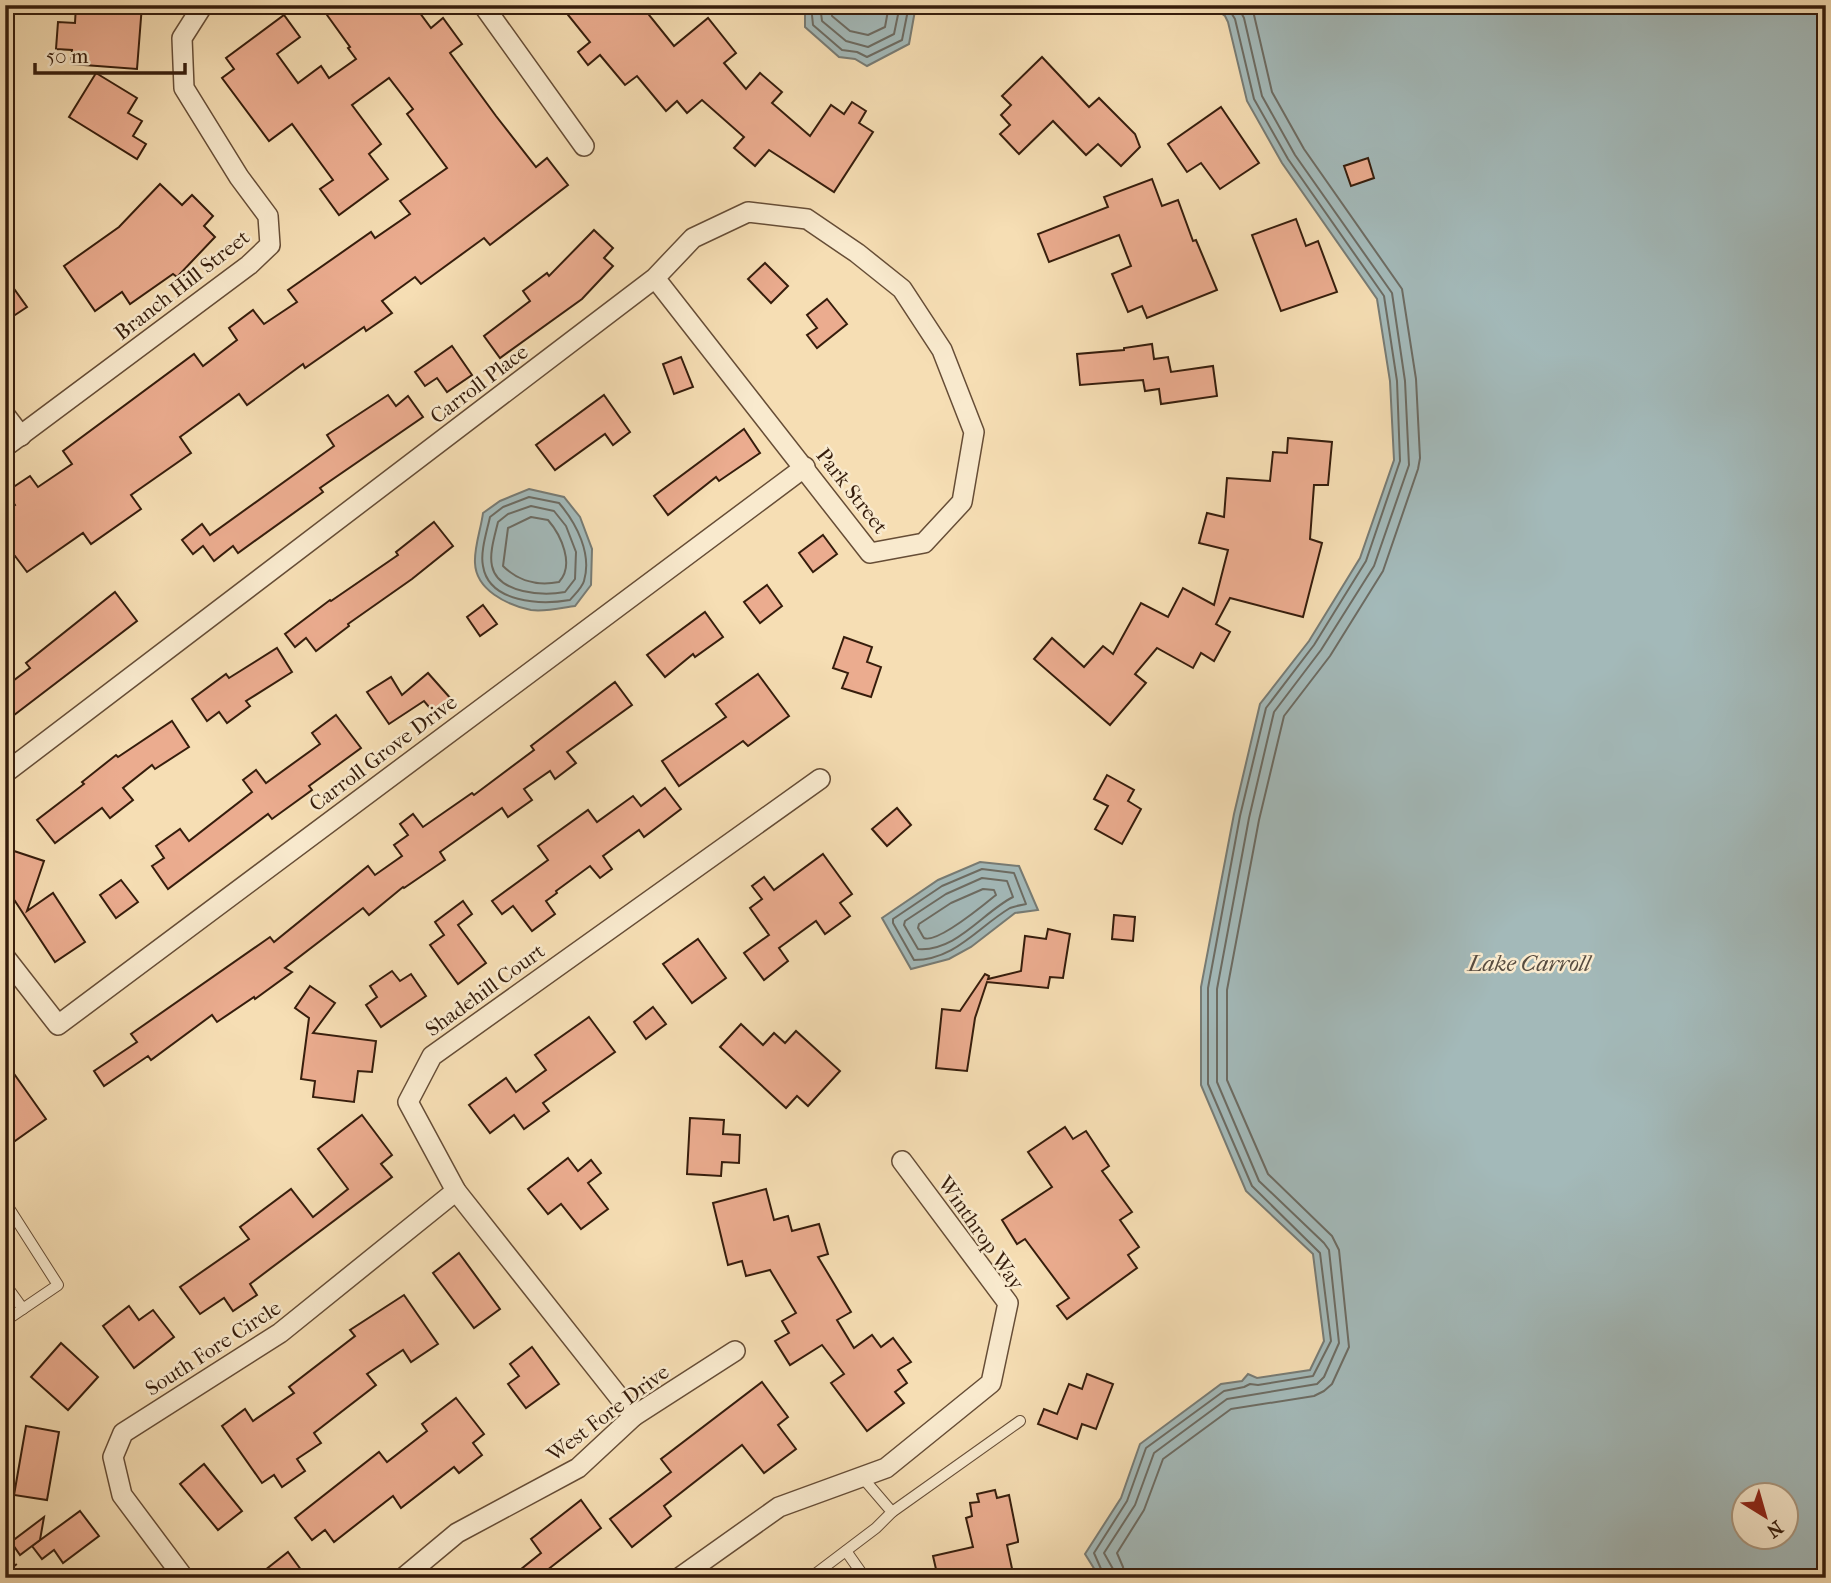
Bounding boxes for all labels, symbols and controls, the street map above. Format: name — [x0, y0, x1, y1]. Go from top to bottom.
scale bar — [35, 32, 186, 76]
text: 50 m — [46, 44, 89, 68]
street label: Branch Hill Street — [110, 225, 254, 345]
street label: Carroll Place — [425, 340, 533, 428]
street label: Park Street — [811, 444, 893, 539]
street label: Carroll Grove Drive — [305, 690, 461, 816]
street label: Shadehill Court — [421, 938, 550, 1041]
water label: Lake Carroll — [1466, 950, 1592, 977]
street label: Winthrop Way — [932, 1171, 1029, 1295]
street label: South Fore Circle — [141, 1295, 285, 1401]
street label: West Fore Drive — [542, 1359, 674, 1467]
north arrow — [1730, 1482, 1800, 1552]
text: N — [1762, 1516, 1787, 1542]

